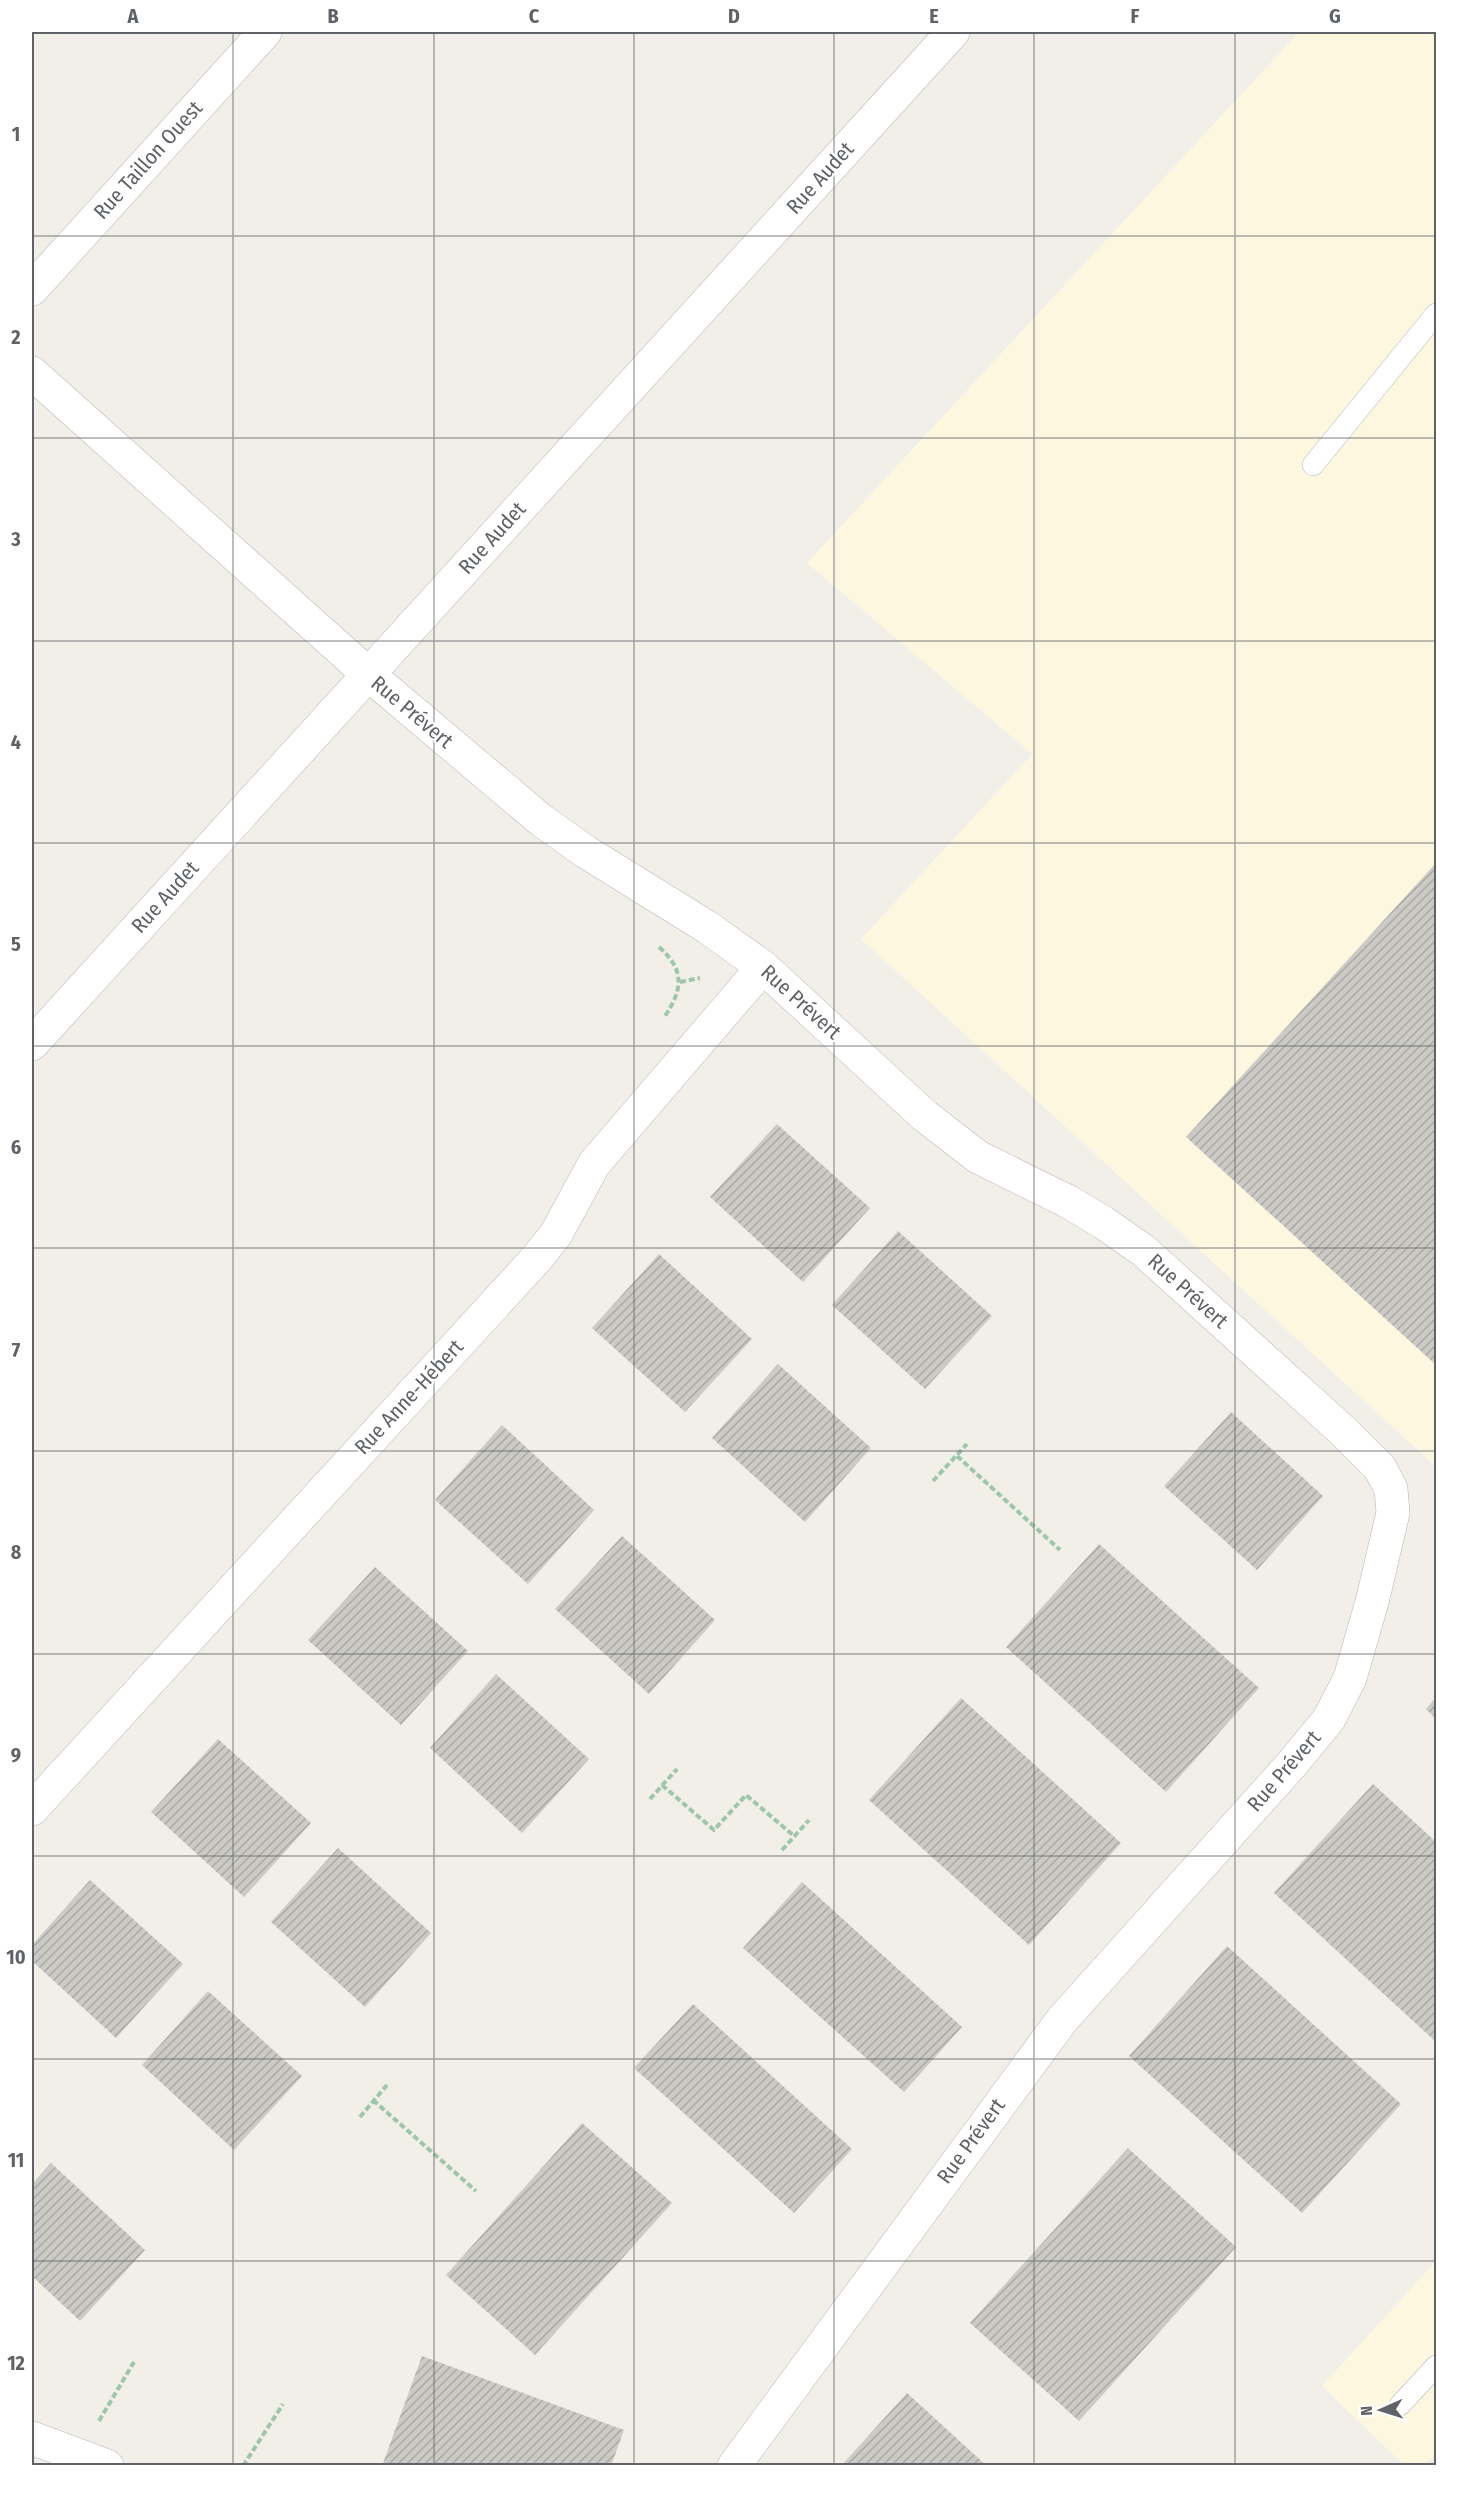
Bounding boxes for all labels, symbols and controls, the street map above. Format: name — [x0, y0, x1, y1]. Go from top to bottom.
text: A — [127, 4, 140, 28]
text: B — [327, 4, 339, 28]
text: C — [529, 4, 540, 28]
text: D — [728, 4, 740, 28]
text: E — [929, 4, 939, 28]
text: F — [1131, 4, 1140, 28]
text: G — [1329, 4, 1341, 28]
street label: Rue Taillon Ouest — [88, 95, 208, 225]
text: 1 — [12, 122, 20, 146]
street label: Rue Audet — [781, 136, 859, 219]
text: 2 — [10, 325, 21, 349]
street label: Rue Audet — [453, 496, 531, 579]
text: 3 — [10, 527, 21, 551]
street label: Rue Prévert — [366, 670, 458, 754]
text: 4 — [11, 730, 21, 754]
street label: Rue Audet — [126, 855, 204, 938]
text: 5 — [11, 932, 21, 956]
street label: Rue Prévert — [755, 959, 847, 1045]
text: 6 — [11, 1135, 21, 1159]
street label: Rue Prévert — [1142, 1248, 1234, 1334]
street label: Rue Anne-Hébert — [349, 1334, 469, 1460]
text: 7 — [12, 1338, 21, 1362]
text: 8 — [11, 1540, 22, 1564]
street label: Rue Prévert — [1242, 1725, 1326, 1817]
text: 9 — [11, 1743, 21, 1767]
text: 10 — [6, 1945, 26, 1969]
street label: Rue Prévert — [931, 2093, 1011, 2189]
text: 11 — [8, 2148, 24, 2172]
text: 12 — [7, 2351, 25, 2375]
north arrow — [1351, 2380, 1411, 2440]
text: N — [1357, 2405, 1376, 2416]

